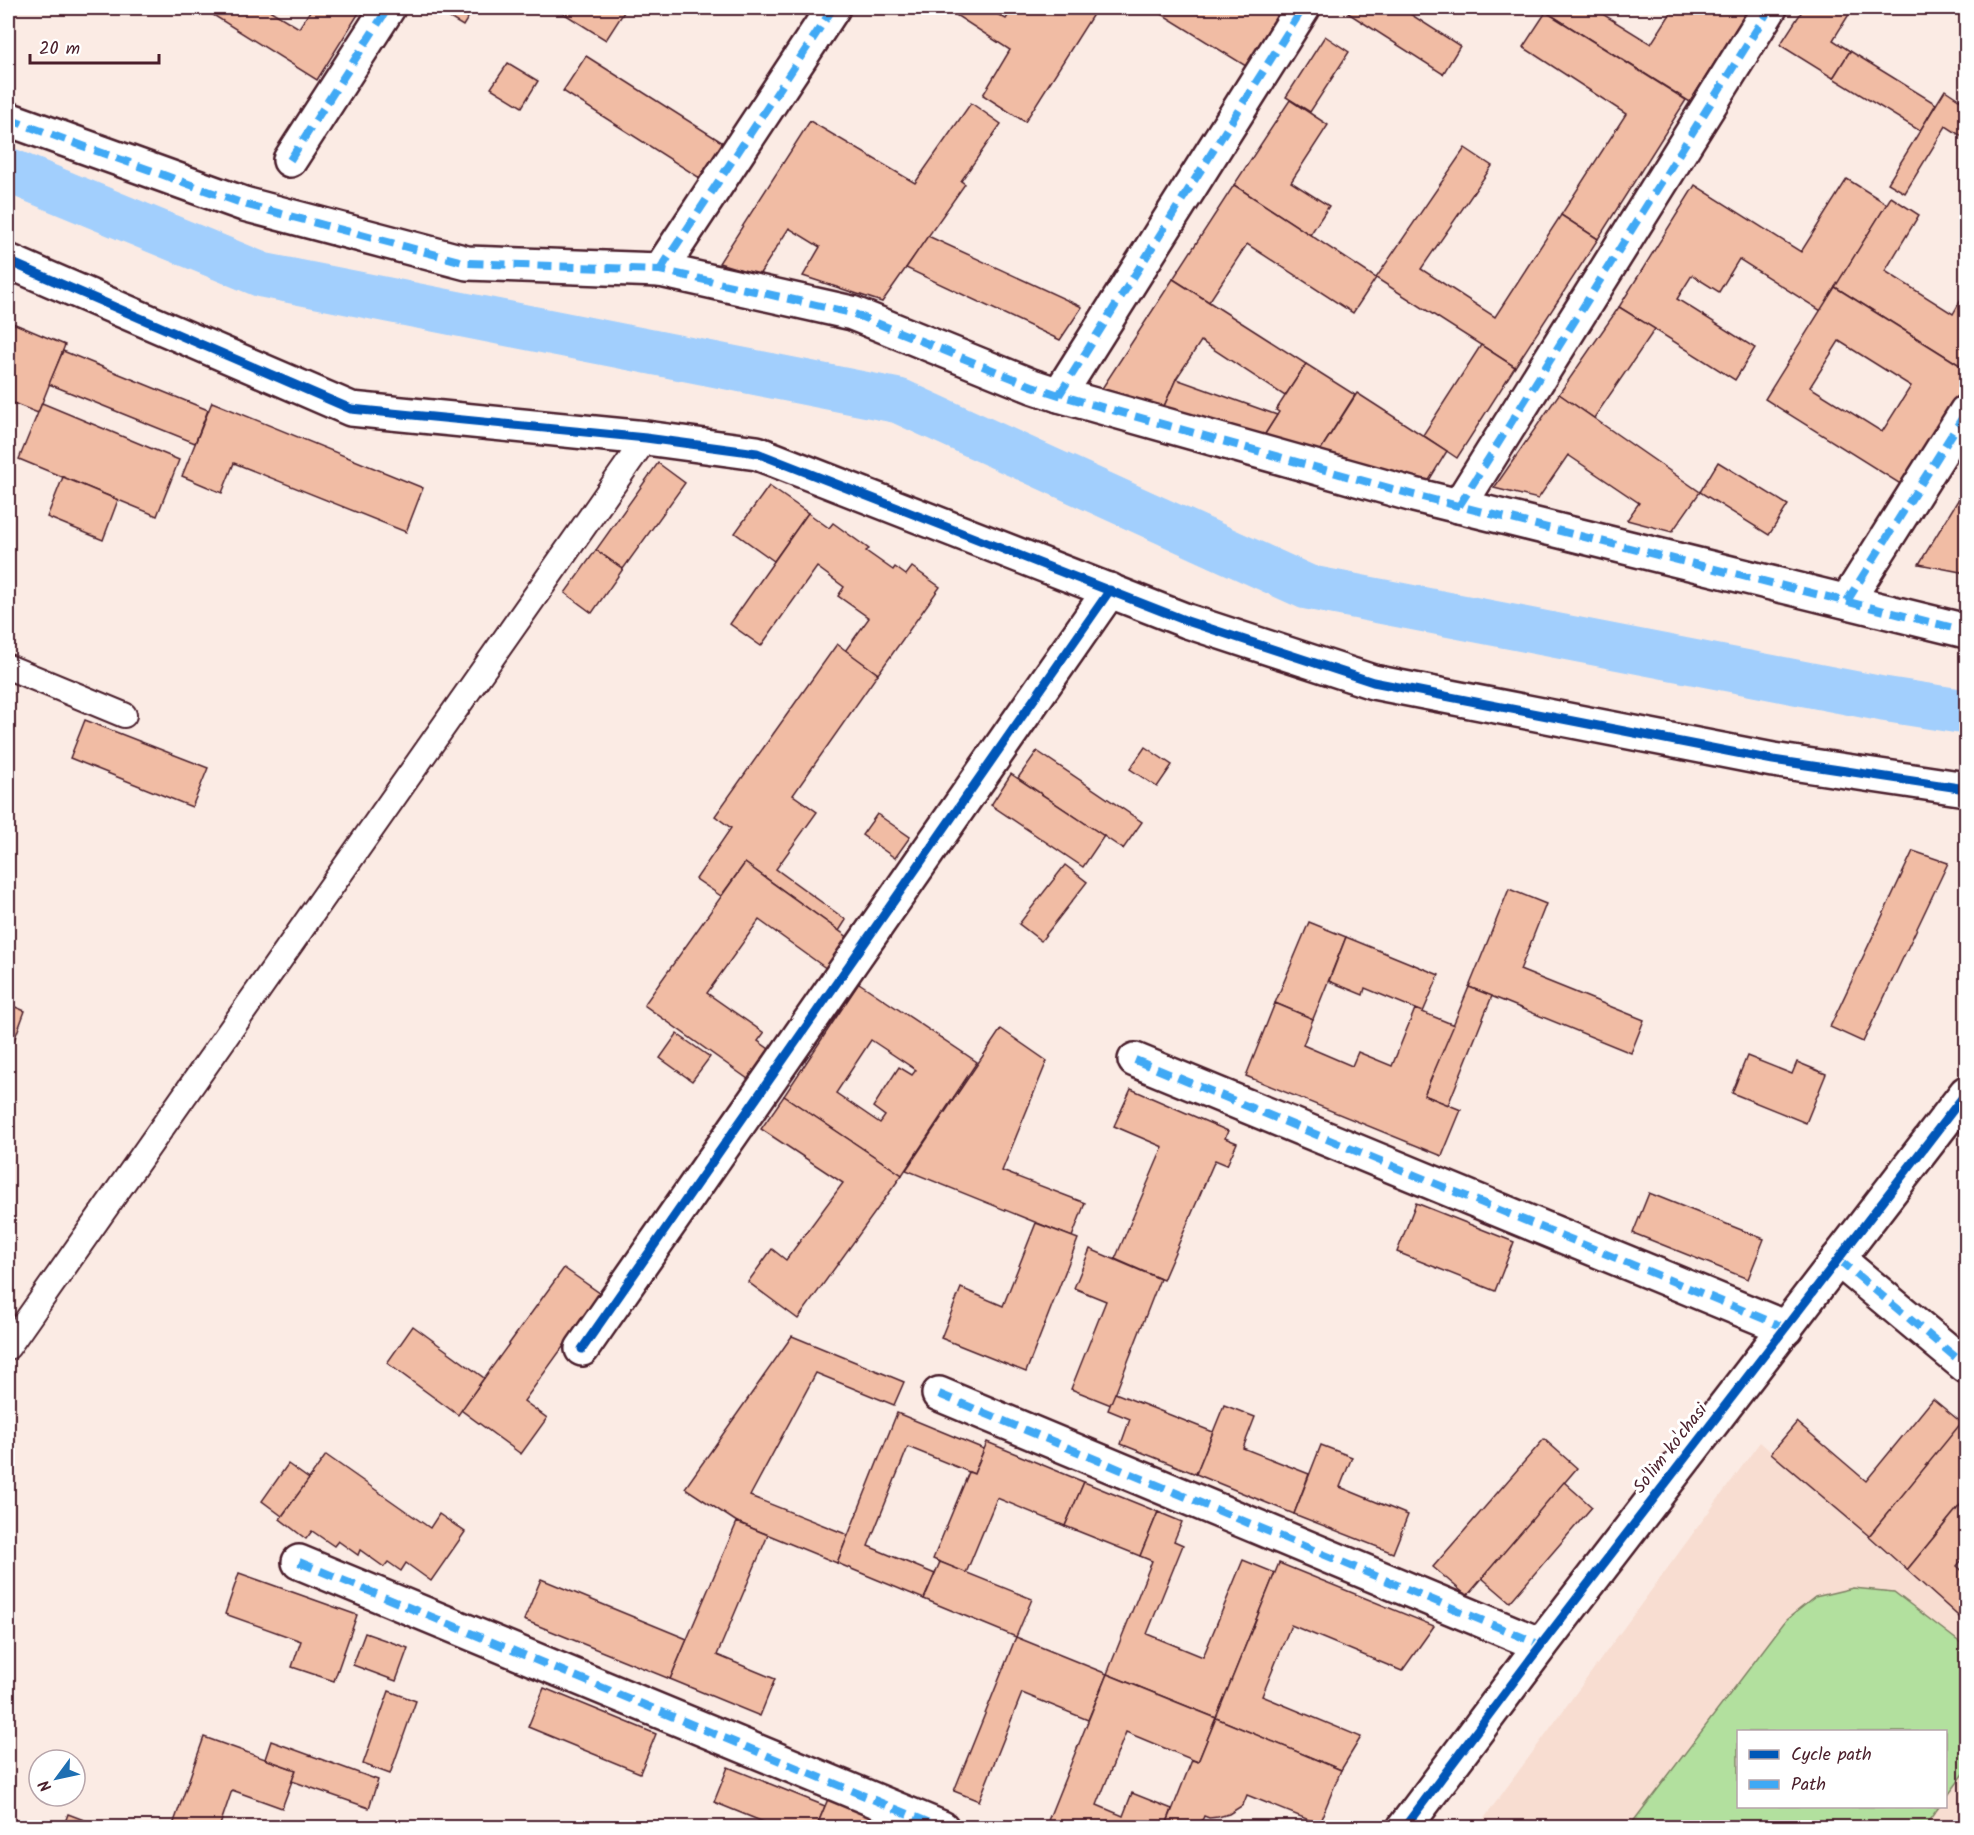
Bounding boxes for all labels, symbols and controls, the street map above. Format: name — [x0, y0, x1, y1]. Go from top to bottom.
scale bar — [30, 27, 159, 65]
text: 20 m — [39, 35, 80, 64]
street label: So'lim ko'chasi — [1626, 1397, 1716, 1500]
legend — [1737, 1730, 1947, 1808]
text: Cycle path — [1791, 1741, 1872, 1770]
north arrow — [27, 1748, 87, 1808]
text: Path — [1791, 1771, 1826, 1800]
text: N — [32, 1774, 59, 1796]

